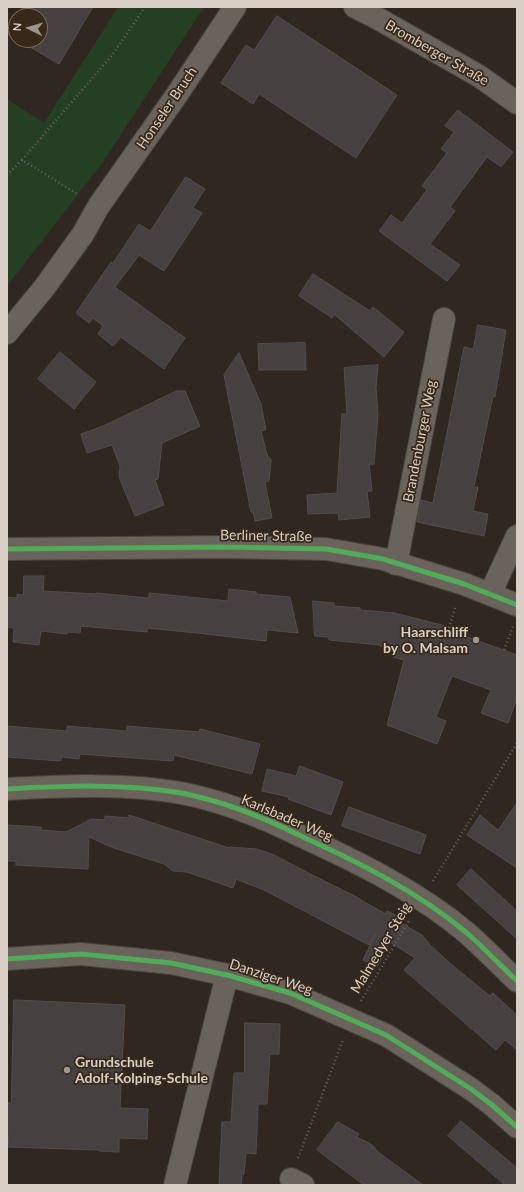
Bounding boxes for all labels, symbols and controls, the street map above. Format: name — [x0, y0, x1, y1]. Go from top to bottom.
north arrow — [8, 8, 48, 48]
street label: Bromberger Straße — [382, 17, 492, 89]
text: N — [10, 22, 23, 32]
street label: Honseler Bruch — [133, 64, 201, 152]
street label: Brandenburger Weg — [400, 379, 440, 503]
street label: Berliner Straße — [220, 527, 312, 545]
place label: Haarschliff by O. Malsam — [383, 624, 468, 656]
marker: Haarschliff by O. Malsam — [471, 635, 481, 645]
street label: Karlsbader Weg — [239, 791, 335, 845]
street label: Malmedyer Steig — [347, 899, 415, 997]
street label: Danziger Weg — [227, 956, 315, 998]
place label: Grundschule Adolf-Kolping-Schule — [75, 1054, 208, 1086]
marker: Grundschule Adolf-Kolping-Schule — [62, 1065, 72, 1075]

